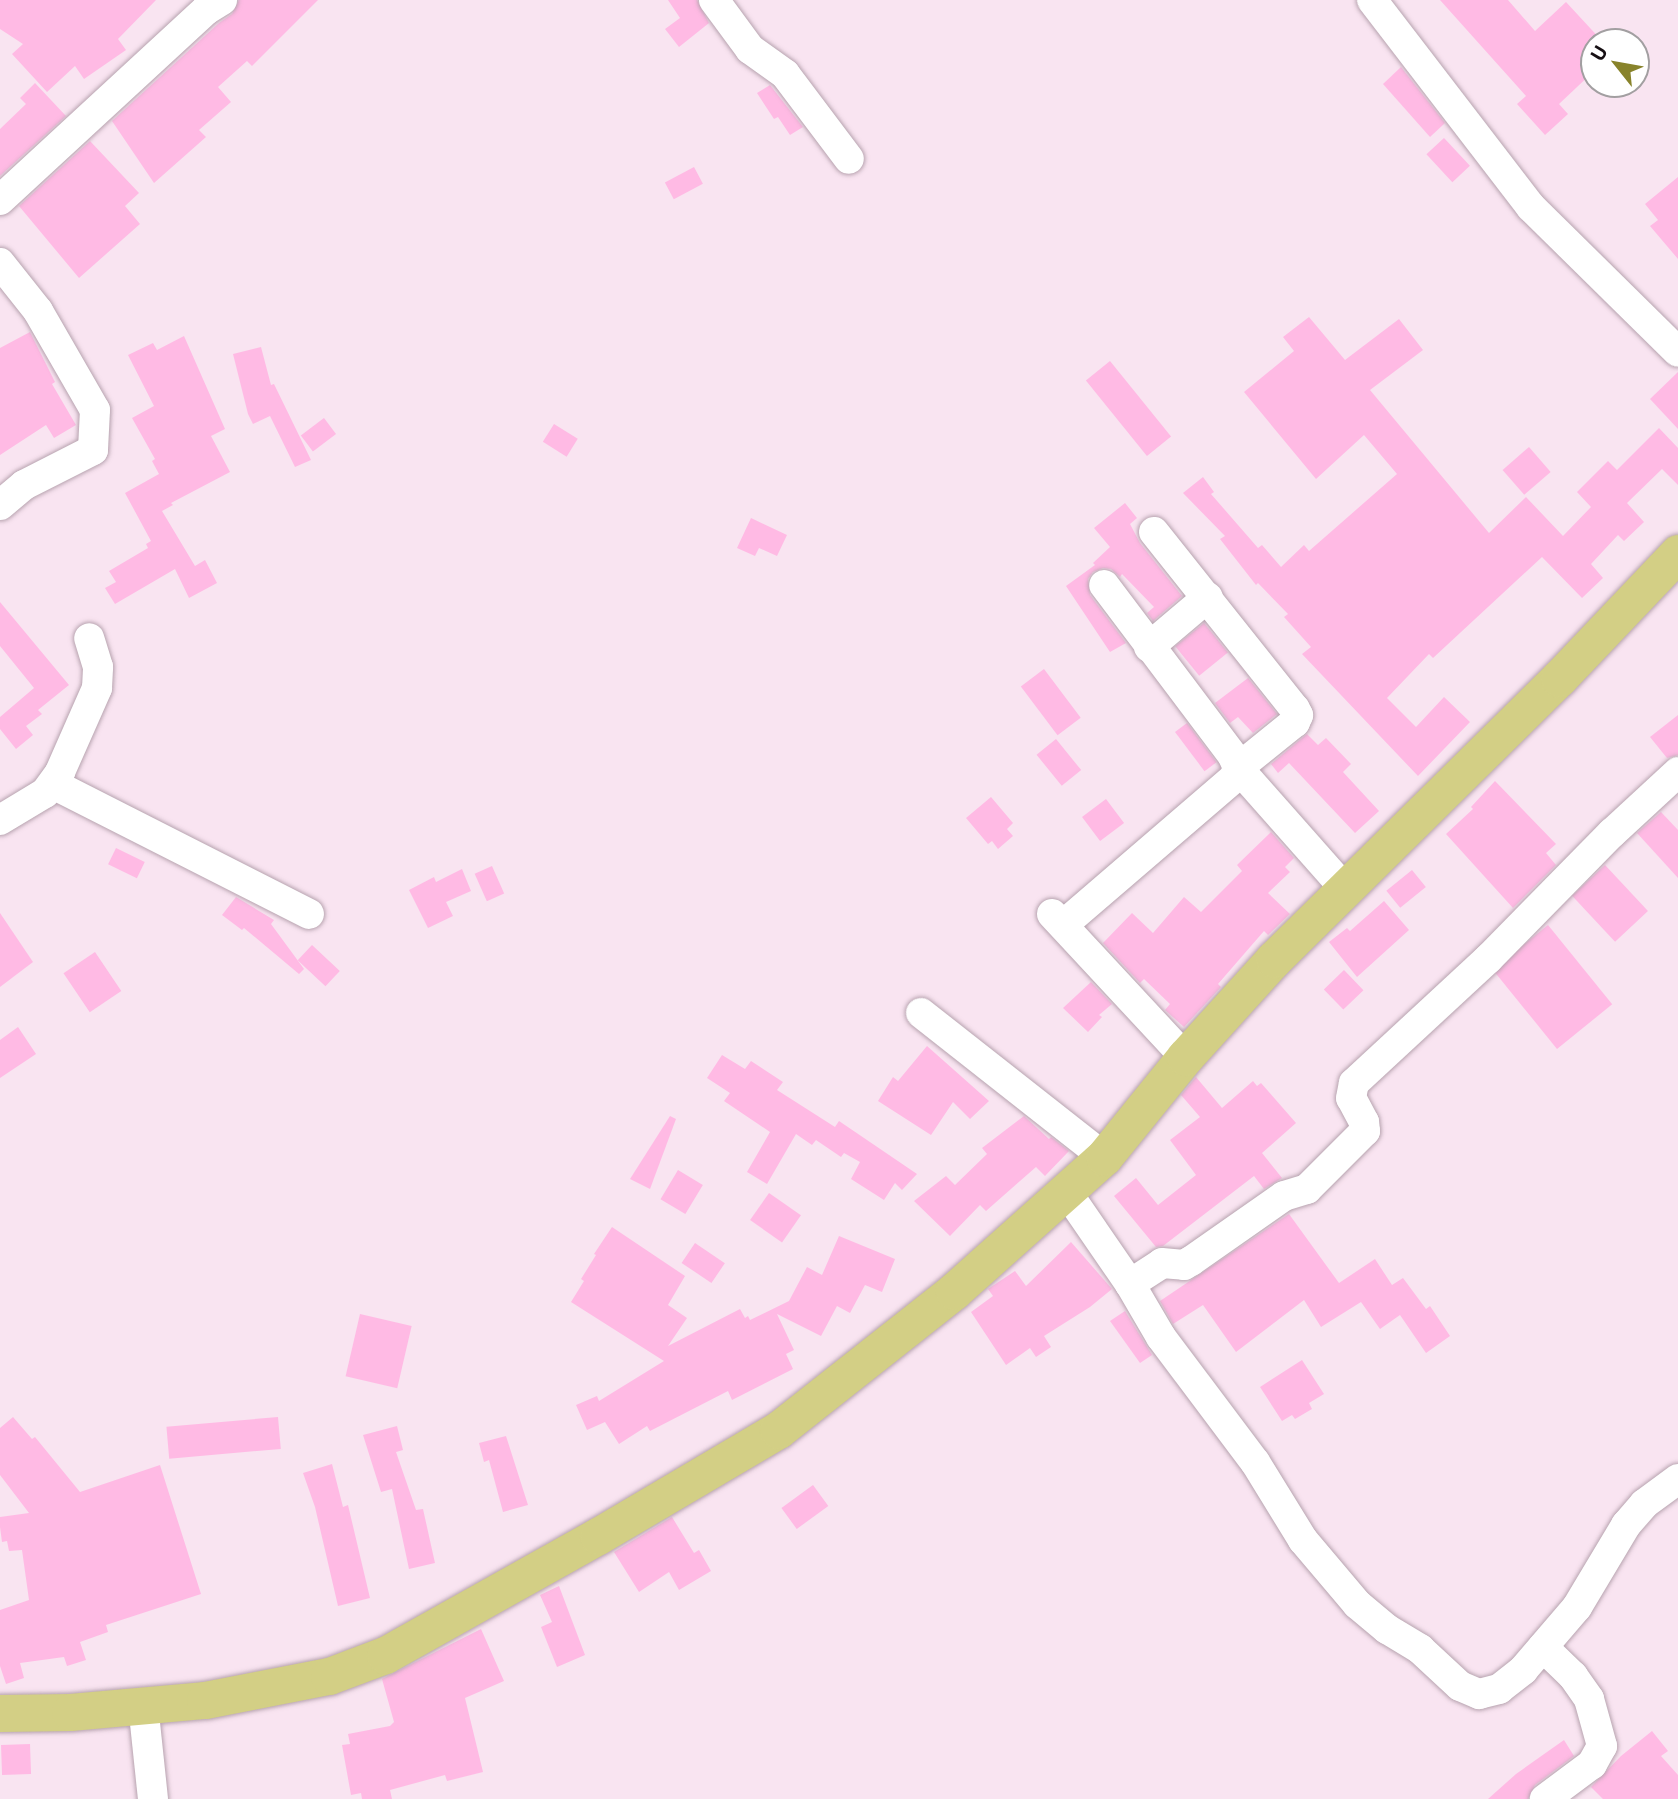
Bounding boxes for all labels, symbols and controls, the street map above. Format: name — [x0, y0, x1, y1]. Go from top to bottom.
north arrow — [1580, 28, 1650, 98]
text: U — [1586, 42, 1612, 65]

